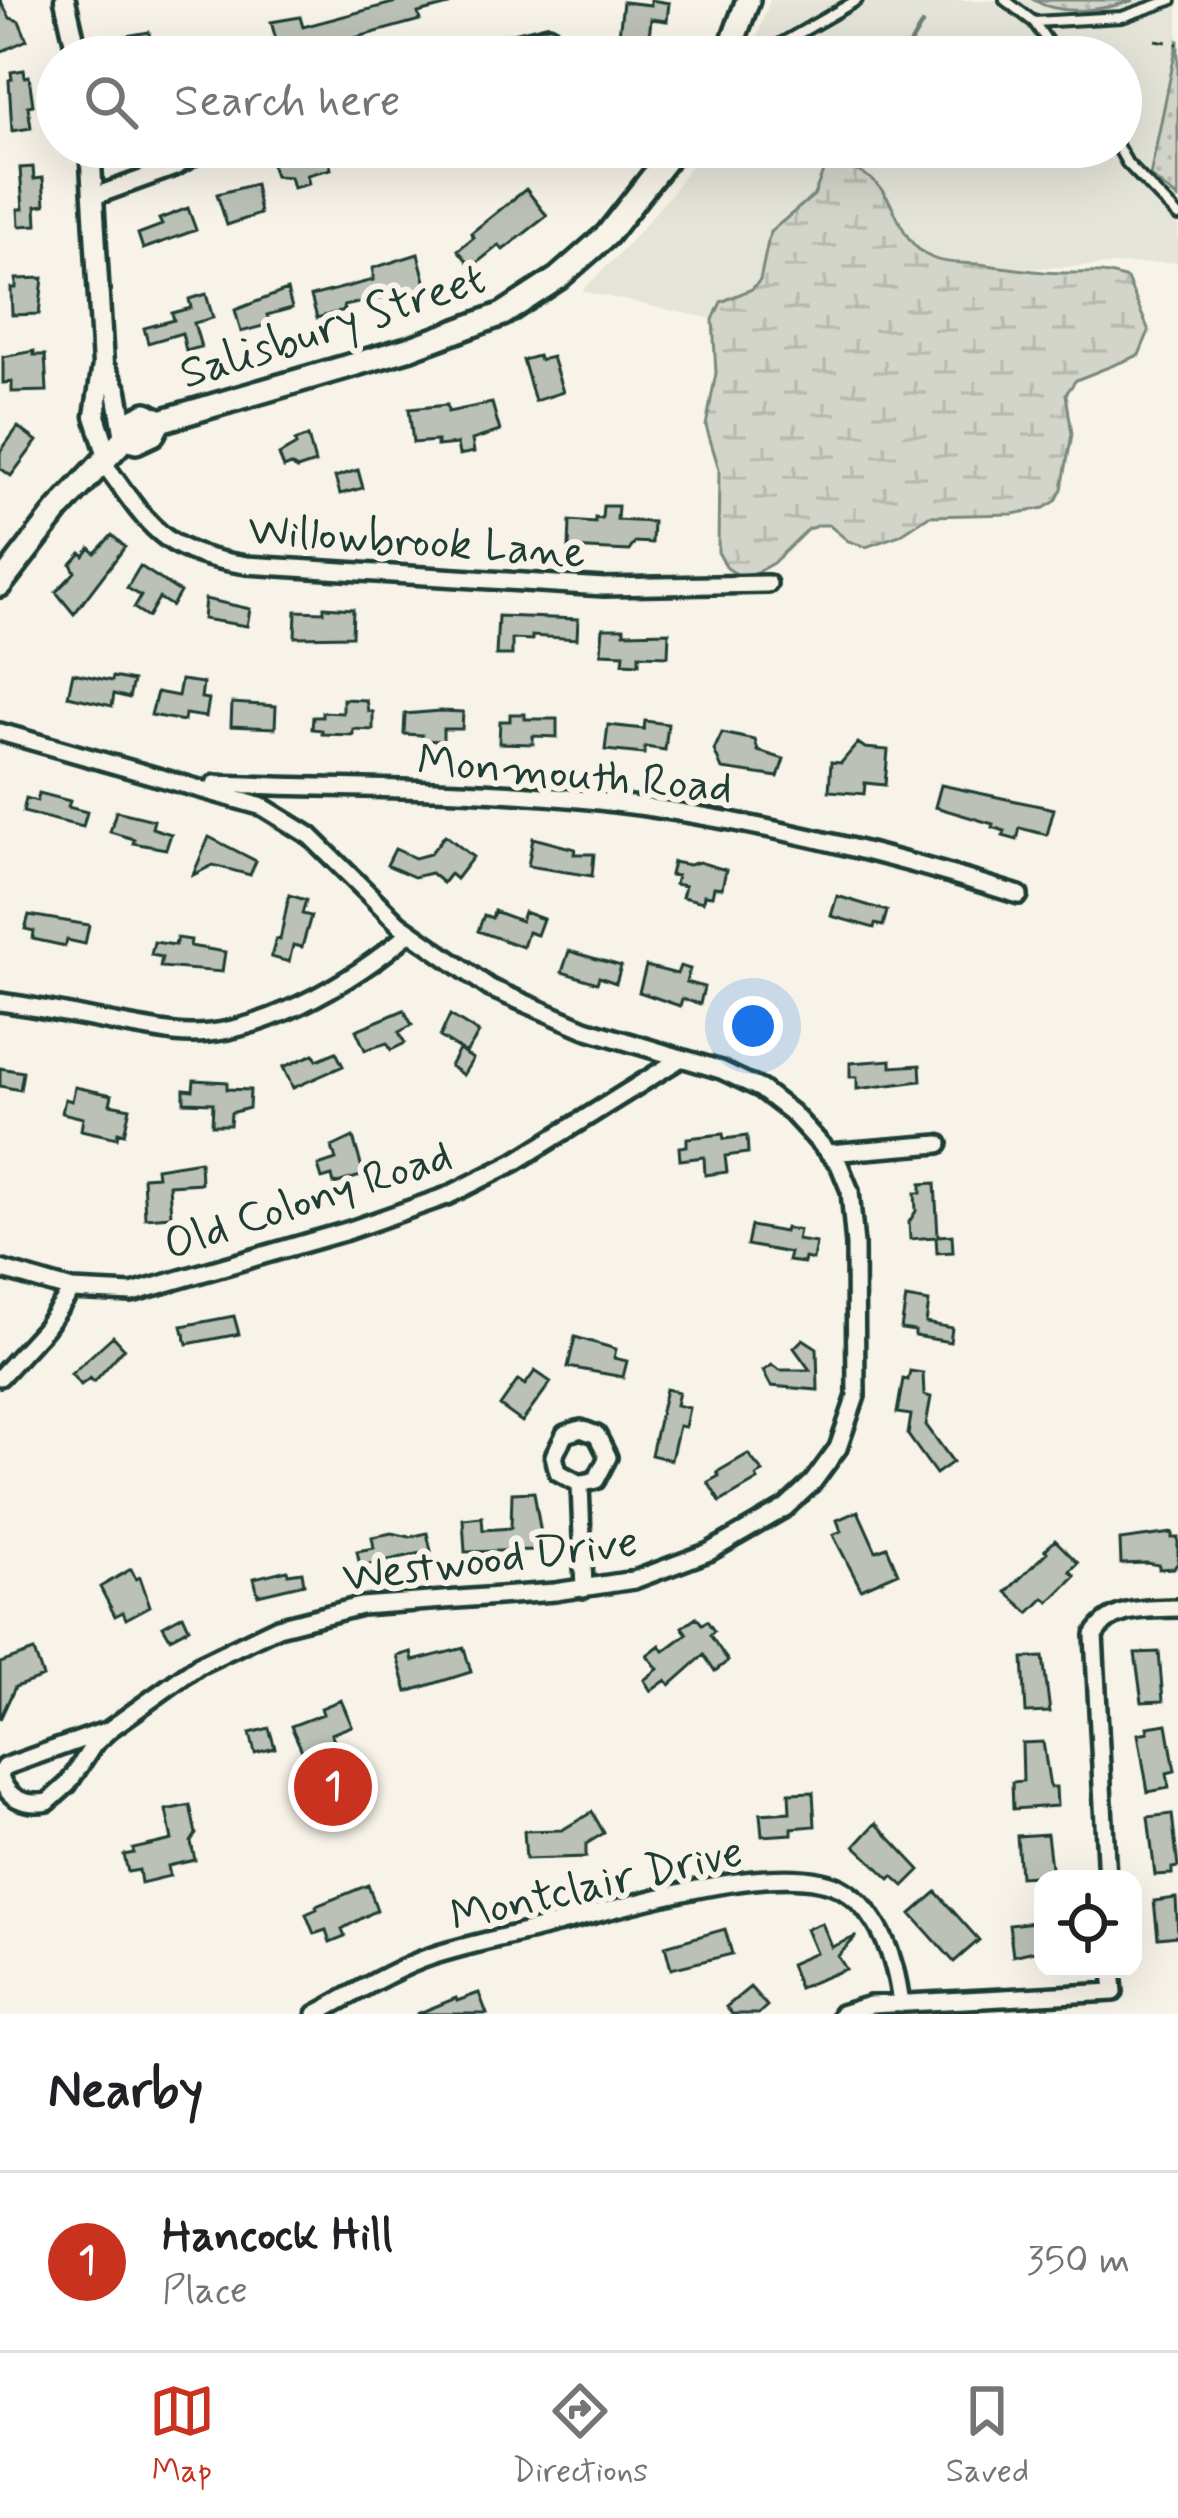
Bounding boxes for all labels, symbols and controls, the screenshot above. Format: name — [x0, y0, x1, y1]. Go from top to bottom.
search box — [36, 36, 1142, 168]
icon: search — [78, 69, 144, 135]
text: Search here — [174, 73, 401, 132]
street label: Salisbury Street — [173, 250, 493, 404]
street label: Willowbrook Lane — [246, 501, 588, 584]
street label: Monmouth Road — [415, 732, 735, 819]
your location — [723, 996, 783, 1056]
street label: Old Colony Road — [157, 1127, 460, 1276]
street label: Westwood Drive — [339, 1513, 642, 1608]
pin: 1 — [294, 1742, 372, 1832]
street label: Montclair Drive — [445, 1823, 749, 1948]
map controls — [1034, 1870, 1142, 1978]
button: locate — [1034, 1870, 1142, 1978]
text: Nearby — [48, 2059, 203, 2125]
text: Hancock Hill — [162, 2207, 393, 2266]
text: 1 — [78, 2236, 96, 2287]
text: 350 m — [1027, 2236, 1130, 2287]
text: Place — [162, 2266, 248, 2317]
tab: Map — [149, 2378, 215, 2494]
tab: Directions — [512, 2378, 648, 2494]
tab: Saved — [946, 2378, 1029, 2494]

